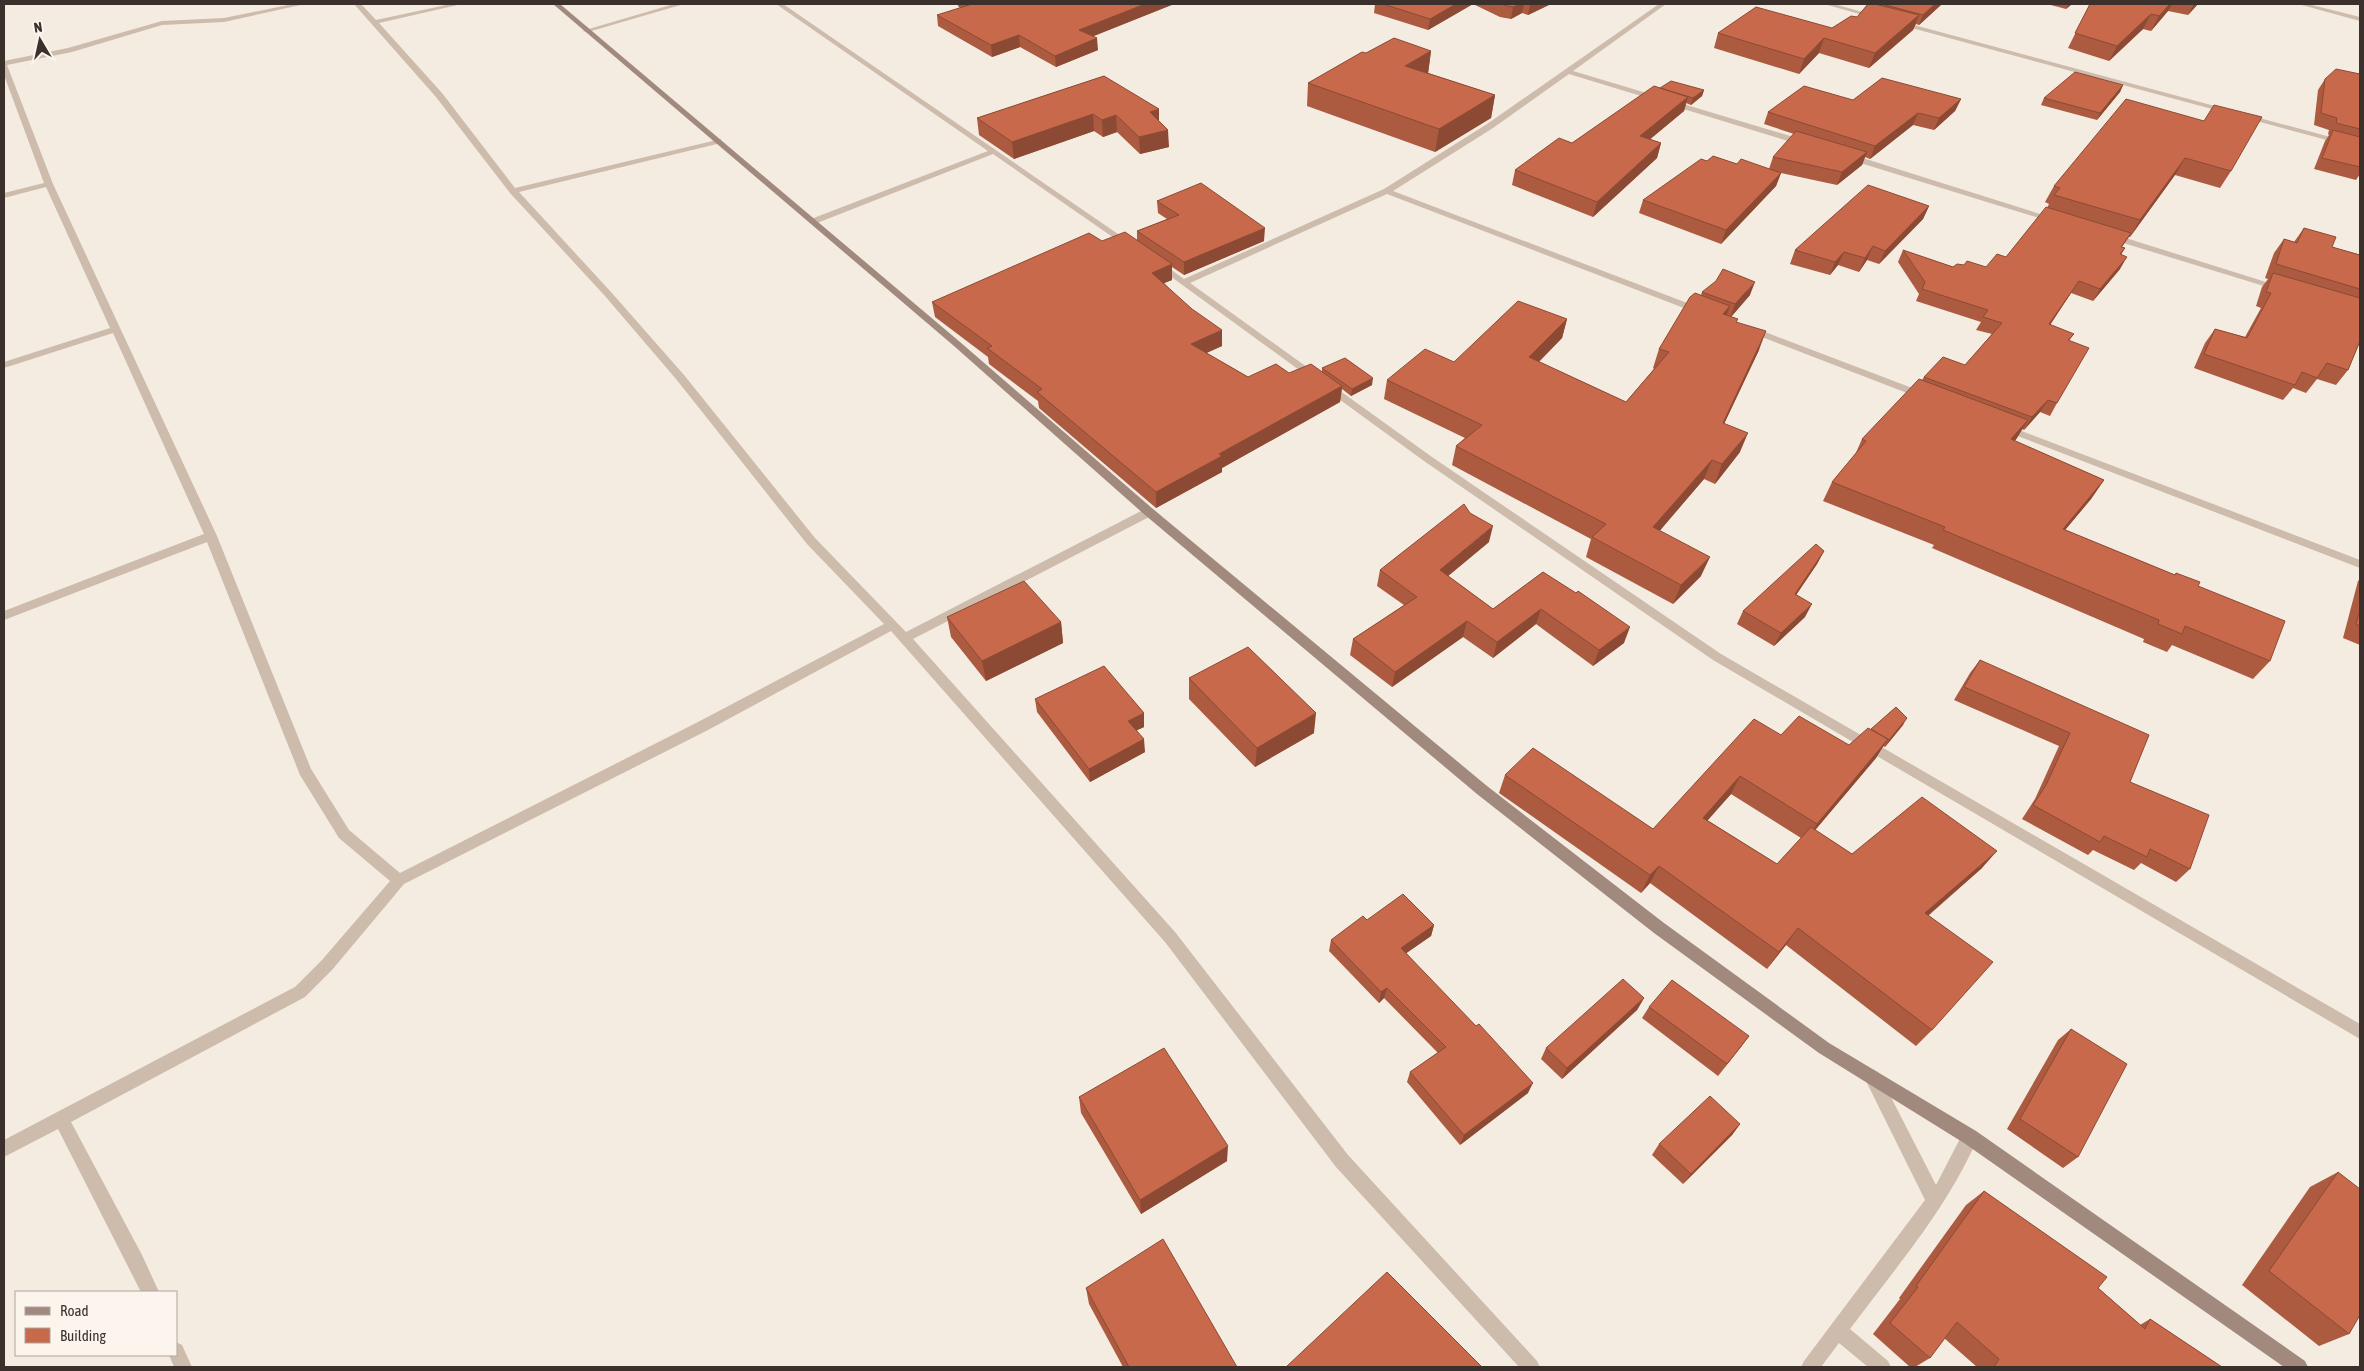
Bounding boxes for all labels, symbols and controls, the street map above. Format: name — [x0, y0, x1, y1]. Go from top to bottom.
north arrow — [15, 15, 65, 65]
text: N — [33, 19, 43, 36]
legend — [15, 1291, 178, 1356]
text: Road — [60, 1302, 89, 1319]
text: Building — [60, 1327, 106, 1344]

